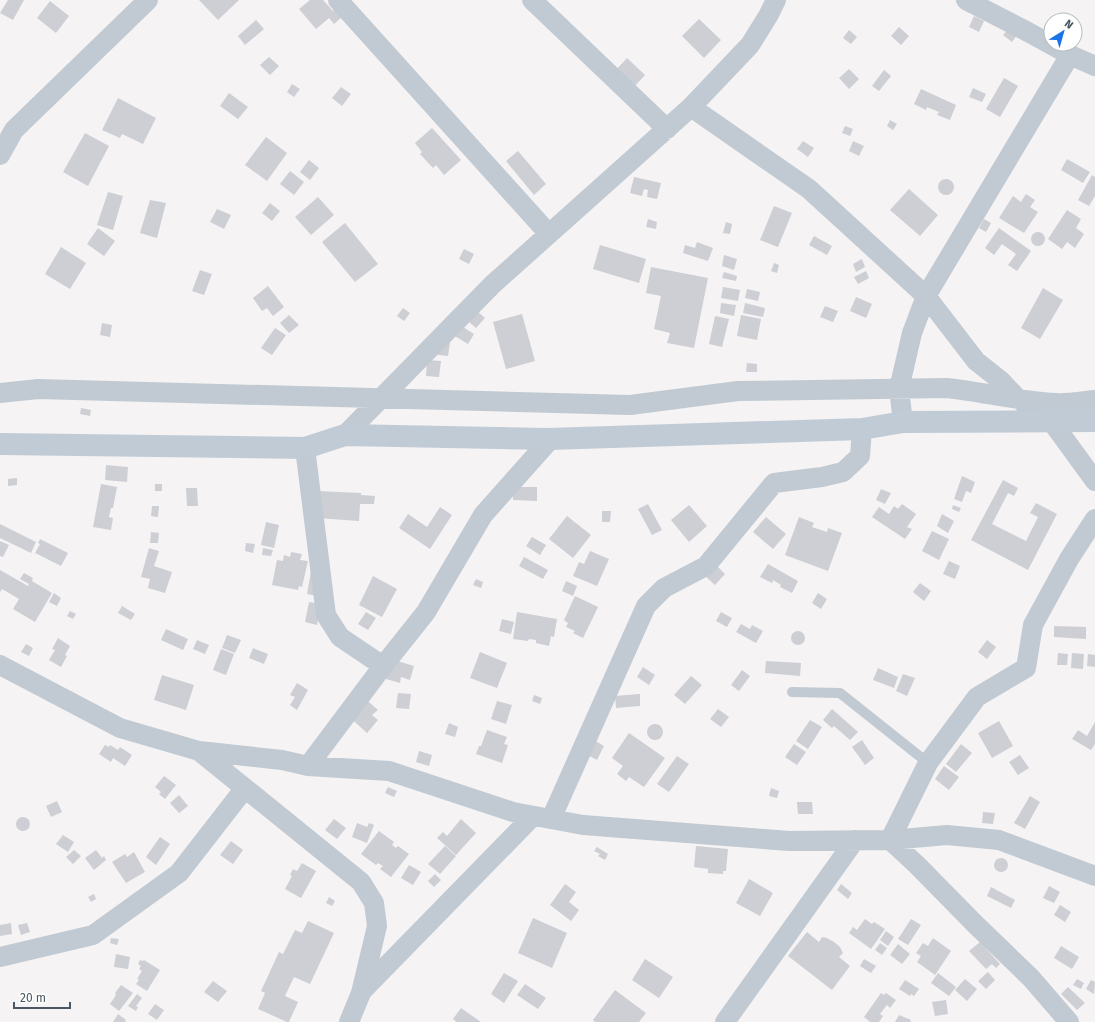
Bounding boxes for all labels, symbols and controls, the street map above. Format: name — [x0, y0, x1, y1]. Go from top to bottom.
north arrow — [1043, 12, 1083, 52]
text: N — [1062, 17, 1076, 32]
scale bar — [14, 984, 70, 1010]
text: 20 m — [20, 991, 46, 1005]

